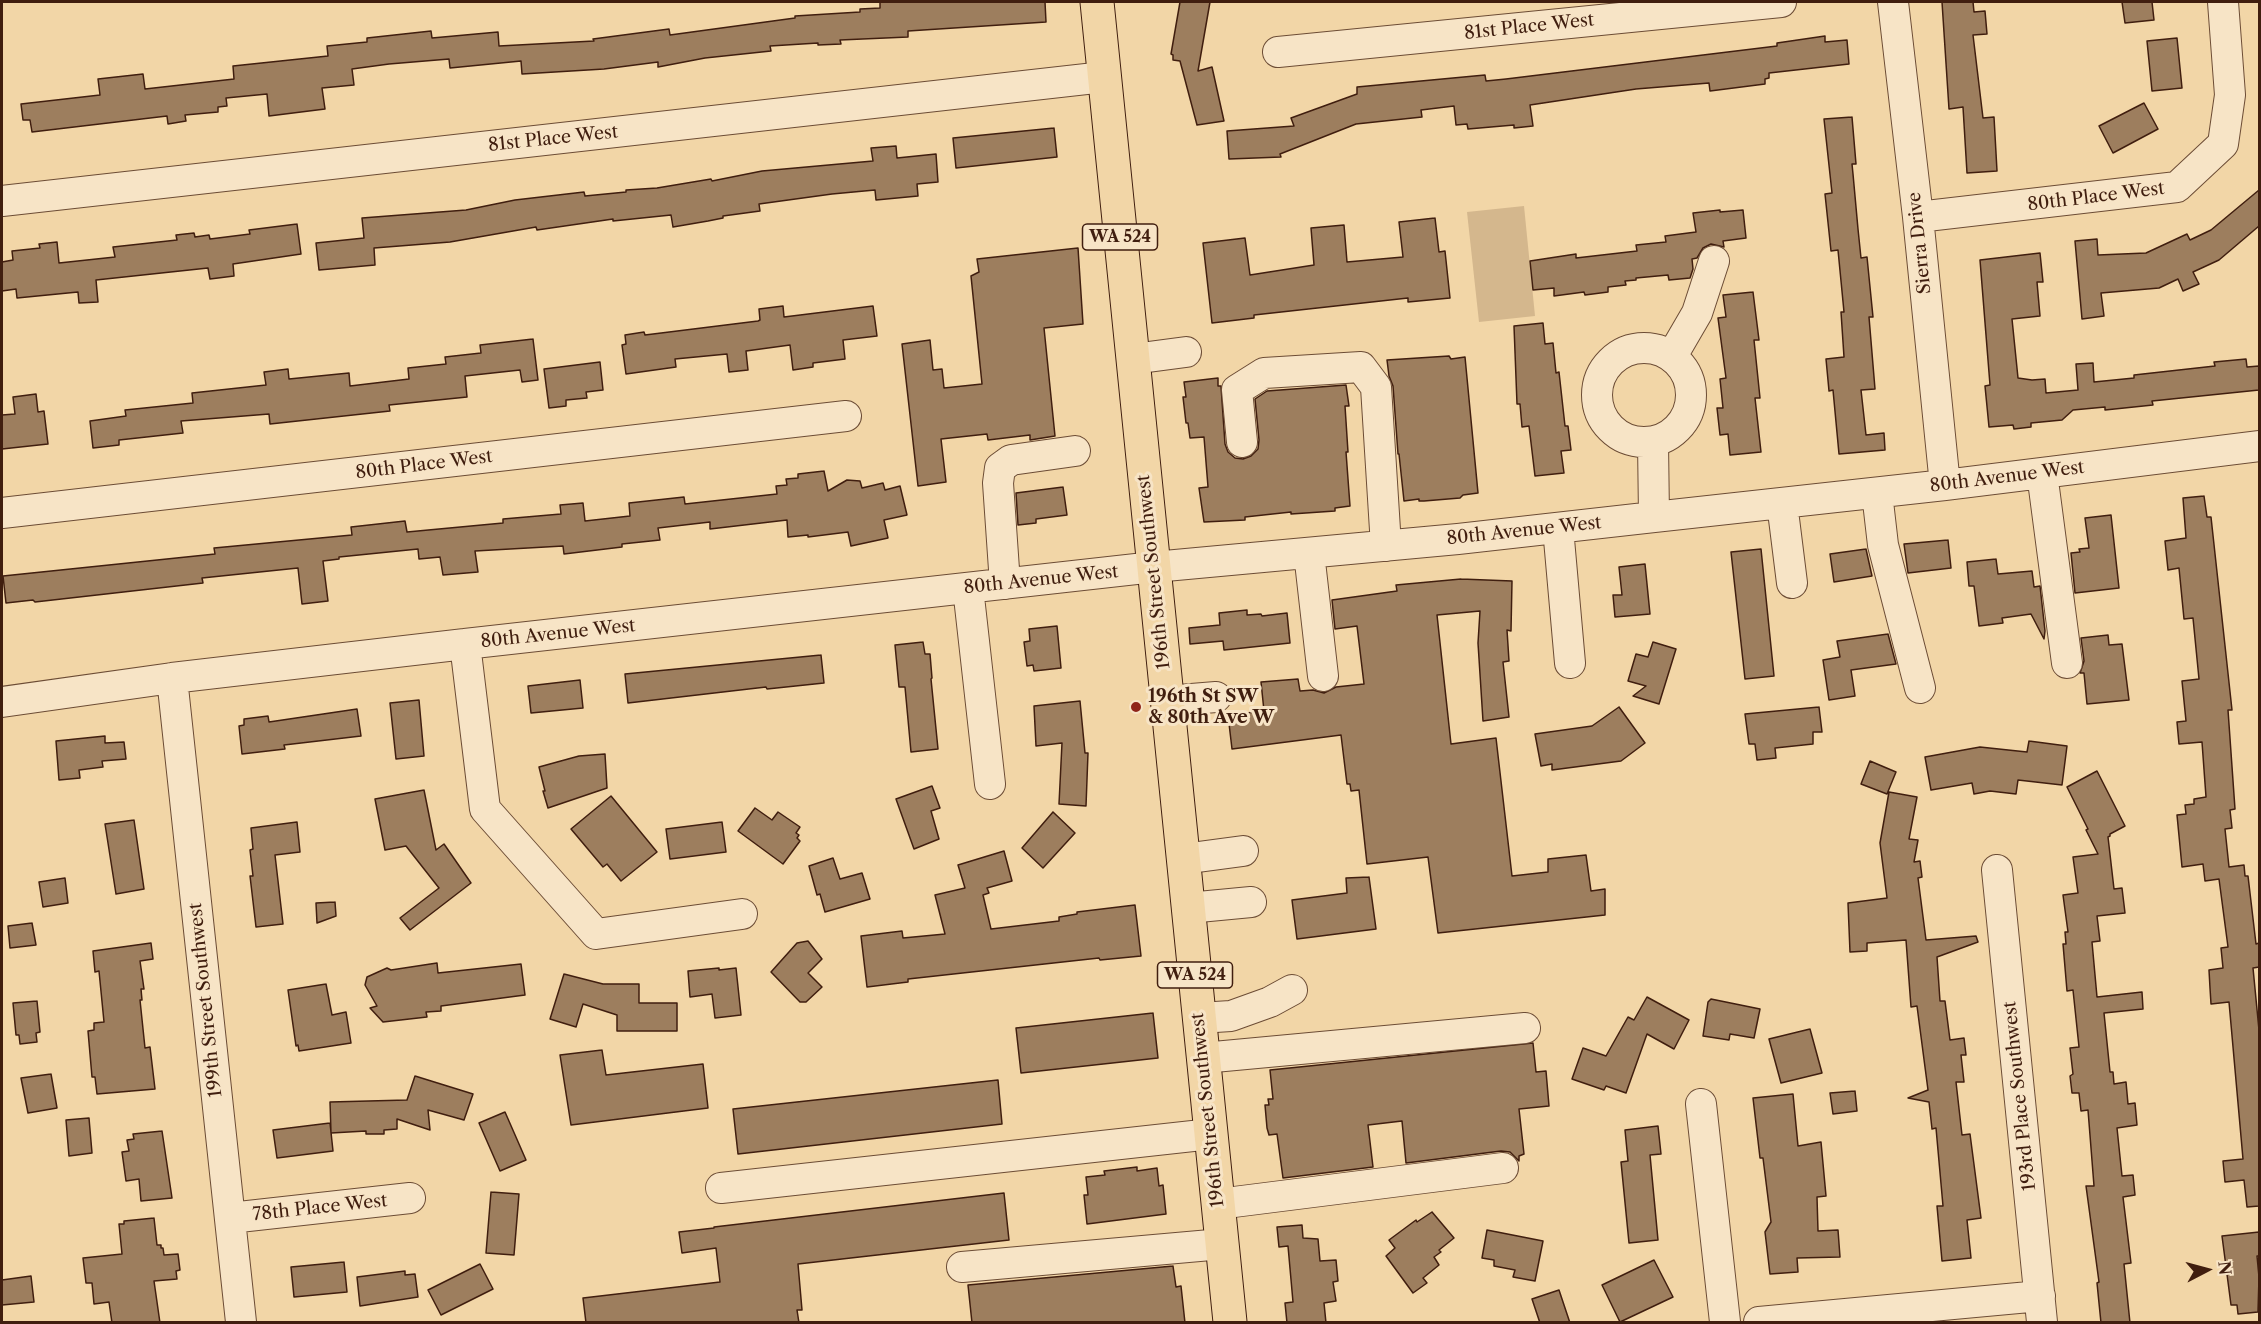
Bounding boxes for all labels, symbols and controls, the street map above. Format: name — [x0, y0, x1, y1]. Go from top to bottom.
street label: 81st Place West — [1463, 9, 1595, 45]
street label: 81st Place West — [487, 121, 619, 157]
street label: 80th Place West — [2026, 178, 2166, 216]
street label: Sierra Drive — [1904, 191, 1936, 295]
road number: WA 524 — [1082, 224, 1158, 250]
street label: 80th Place West — [354, 446, 494, 484]
street label: 80th Avenue West — [1928, 457, 2086, 497]
street label: 196th Street Southwest — [1133, 474, 1175, 670]
street label: 80th Avenue West — [1445, 512, 1603, 550]
street label: 80th Avenue West — [962, 561, 1120, 599]
street label: 80th Avenue West — [479, 615, 637, 653]
place label: 196th St SW & 80th Ave W — [1148, 686, 1274, 728]
marker: 196th St SW & 80th Ave W — [1129, 700, 1143, 714]
street label: 199th Street Southwest — [185, 902, 227, 1098]
road number: WA 524 — [1158, 962, 1232, 988]
street label: 193rd Place Southwest — [1999, 1000, 2041, 1192]
street label: 196th Street Southwest — [1187, 1012, 1229, 1208]
street label: 78th Place West — [252, 1190, 388, 1226]
north arrow — [2177, 1240, 2237, 1300]
text: N — [2214, 1260, 2236, 1276]

